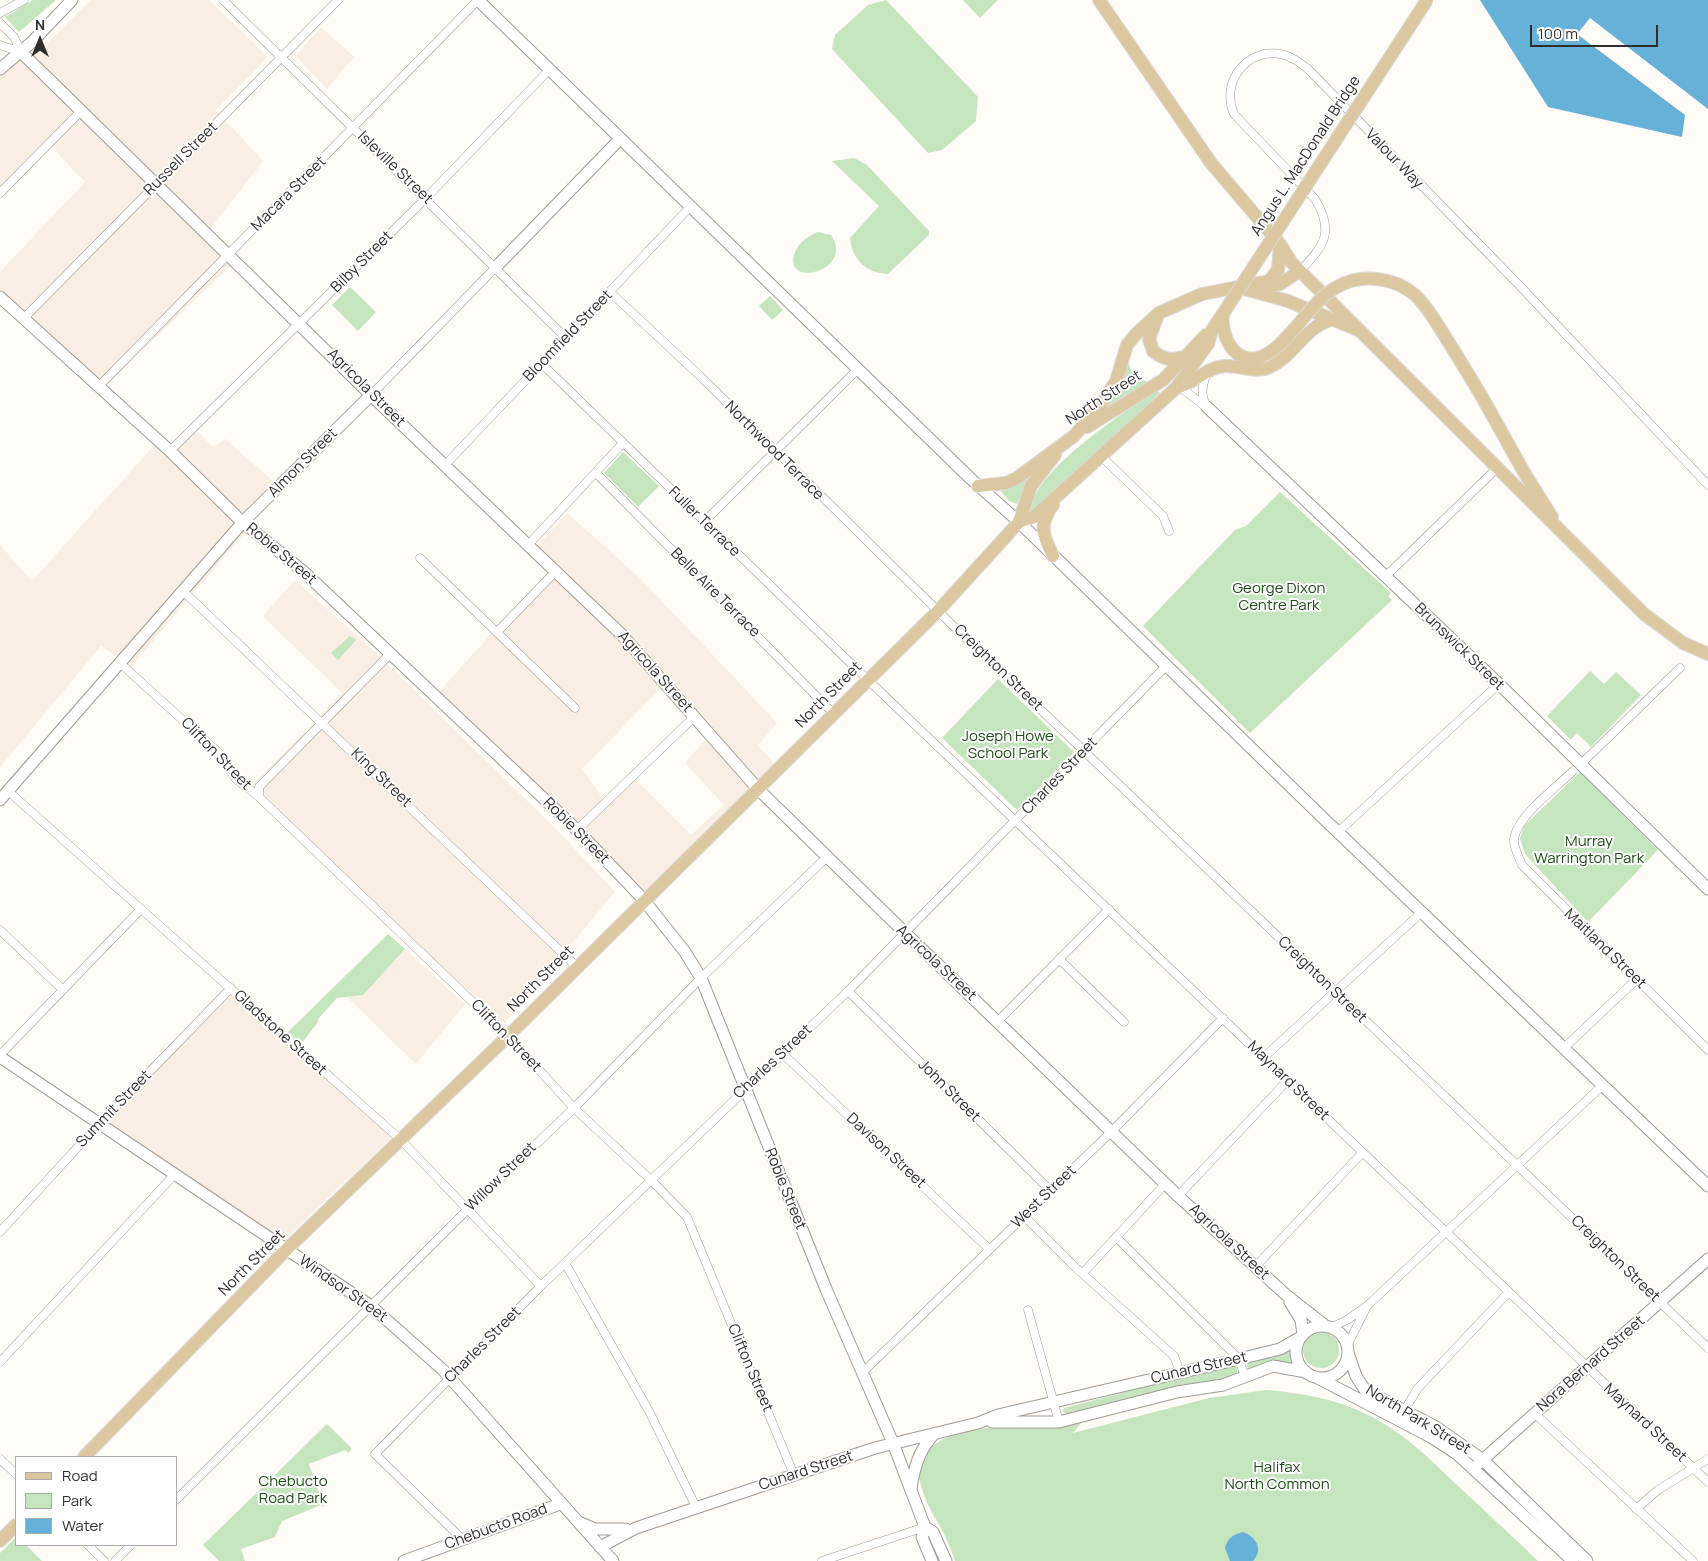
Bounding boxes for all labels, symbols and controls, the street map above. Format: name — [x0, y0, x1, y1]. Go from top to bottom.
north arrow — [15, 15, 65, 65]
text: N — [35, 15, 45, 34]
scale bar — [1533, 15, 1660, 47]
text: 100 m — [1538, 23, 1578, 44]
street label: Angus L. MacDonald Bridge — [1248, 73, 1364, 239]
street label: Russell Street — [140, 118, 222, 200]
street label: Valour Way — [1361, 126, 1427, 192]
street label: Isleville Street — [354, 128, 436, 208]
street label: Macara Street — [248, 153, 330, 235]
street label: Bilby Street — [327, 227, 397, 297]
street label: Bloomfield Street — [520, 286, 616, 386]
street label: Agricola Street — [323, 345, 409, 431]
street label: North Street — [1063, 367, 1145, 429]
street label: Northwood Terrace — [721, 398, 827, 504]
street label: Almon Street — [265, 425, 341, 501]
street label: Fuller Terrace — [664, 483, 744, 561]
street label: Robie Street — [242, 519, 320, 589]
street label: Belle Aire Terrace — [667, 545, 763, 641]
park label: George Dixon Centre Park — [1233, 580, 1325, 615]
street label: Brunswick Street — [1410, 600, 1508, 694]
street label: Creighton Street — [950, 621, 1046, 715]
street label: Agricola Street — [614, 628, 696, 716]
street label: North Street — [792, 658, 866, 732]
street label: Clifton Street — [177, 714, 255, 794]
park label: Joseph Howe School Park — [962, 728, 1054, 763]
street label: Charles Street — [1019, 734, 1101, 818]
street label: King Street — [347, 745, 415, 811]
street label: Robie Street — [539, 794, 613, 868]
park label: Murray Warrington Park — [1534, 833, 1644, 868]
street label: Maitland Street — [1560, 905, 1650, 993]
street label: Agricola Street — [892, 921, 980, 1005]
street label: Creighton Street — [1274, 933, 1370, 1027]
street label: North Street — [504, 942, 578, 1016]
street label: Gladstone Street — [230, 987, 330, 1079]
street label: Clifton Street — [467, 996, 545, 1076]
street label: Charles Street — [730, 1021, 816, 1103]
street label: Maynard Street — [1243, 1037, 1333, 1125]
street label: John Street — [914, 1056, 984, 1126]
street label: Summit Street — [73, 1067, 155, 1151]
street label: Davison Street — [843, 1110, 929, 1192]
street label: Willow Street — [462, 1139, 540, 1215]
street label: Robie Street — [760, 1146, 810, 1232]
street label: West Street — [1008, 1162, 1080, 1232]
street label: Agricola Street — [1185, 1200, 1273, 1284]
street label: Creighton Street — [1567, 1212, 1663, 1306]
street label: North Street — [215, 1226, 289, 1300]
street label: Windsor Street — [295, 1252, 391, 1326]
street label: Charles Street — [441, 1303, 525, 1387]
street label: Nora Bernard Street — [1533, 1312, 1649, 1416]
street label: Clifton Street — [723, 1321, 777, 1415]
street label: Cunard Street — [1149, 1348, 1249, 1388]
street label: Maynard Street — [1600, 1380, 1690, 1466]
street label: North Park Street — [1362, 1382, 1474, 1458]
street label: Cunard Street — [757, 1447, 855, 1495]
legend — [15, 1456, 178, 1546]
park label: Halifax North Common — [1224, 1459, 1330, 1494]
text: Road — [62, 1465, 98, 1486]
park label: Chebucto Road Park — [258, 1473, 328, 1508]
text: Park — [62, 1490, 92, 1511]
street label: Chebucto Road — [442, 1500, 550, 1554]
text: Water — [62, 1515, 104, 1536]

